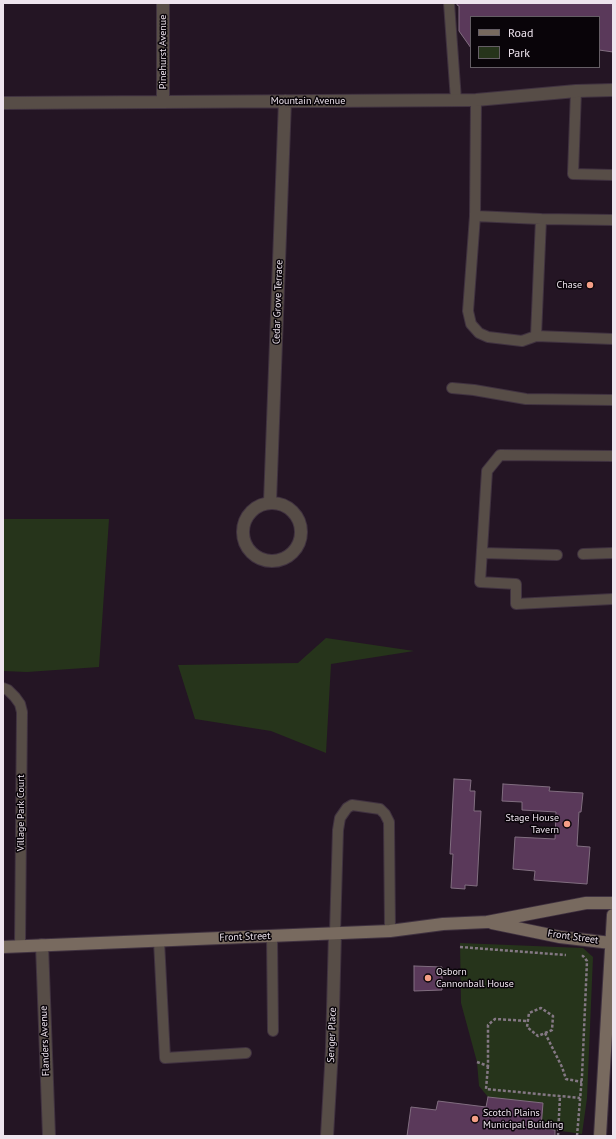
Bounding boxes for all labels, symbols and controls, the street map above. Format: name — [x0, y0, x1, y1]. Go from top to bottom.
street label: Pinehurst Avenue — [157, 15, 169, 89]
legend — [470, 16, 600, 68]
text: Road — [508, 25, 533, 40]
text: Park — [508, 45, 530, 60]
street label: Mountain Avenue — [271, 95, 345, 107]
street label: Cedar Grove Terrace — [271, 260, 285, 344]
place label: Chase — [557, 279, 582, 291]
marker: Chase — [585, 280, 595, 290]
street label: Village Park Court — [15, 775, 27, 851]
place label: Stage House Tavern — [505, 812, 559, 836]
marker: Stage House Tavern — [562, 819, 572, 829]
street label: Front Street — [547, 928, 599, 946]
street label: Front Street — [219, 930, 271, 944]
place label: Osborn Cannonball House — [436, 966, 514, 990]
marker: Osborn Cannonball House — [423, 973, 433, 983]
street label: Flanders Avenue — [38, 1006, 52, 1076]
street label: Senger Place — [325, 1007, 339, 1063]
place label: Scotch Plains Municipal Building — [483, 1107, 563, 1130]
marker: Scotch Plains Municipal Building — [470, 1114, 480, 1124]

